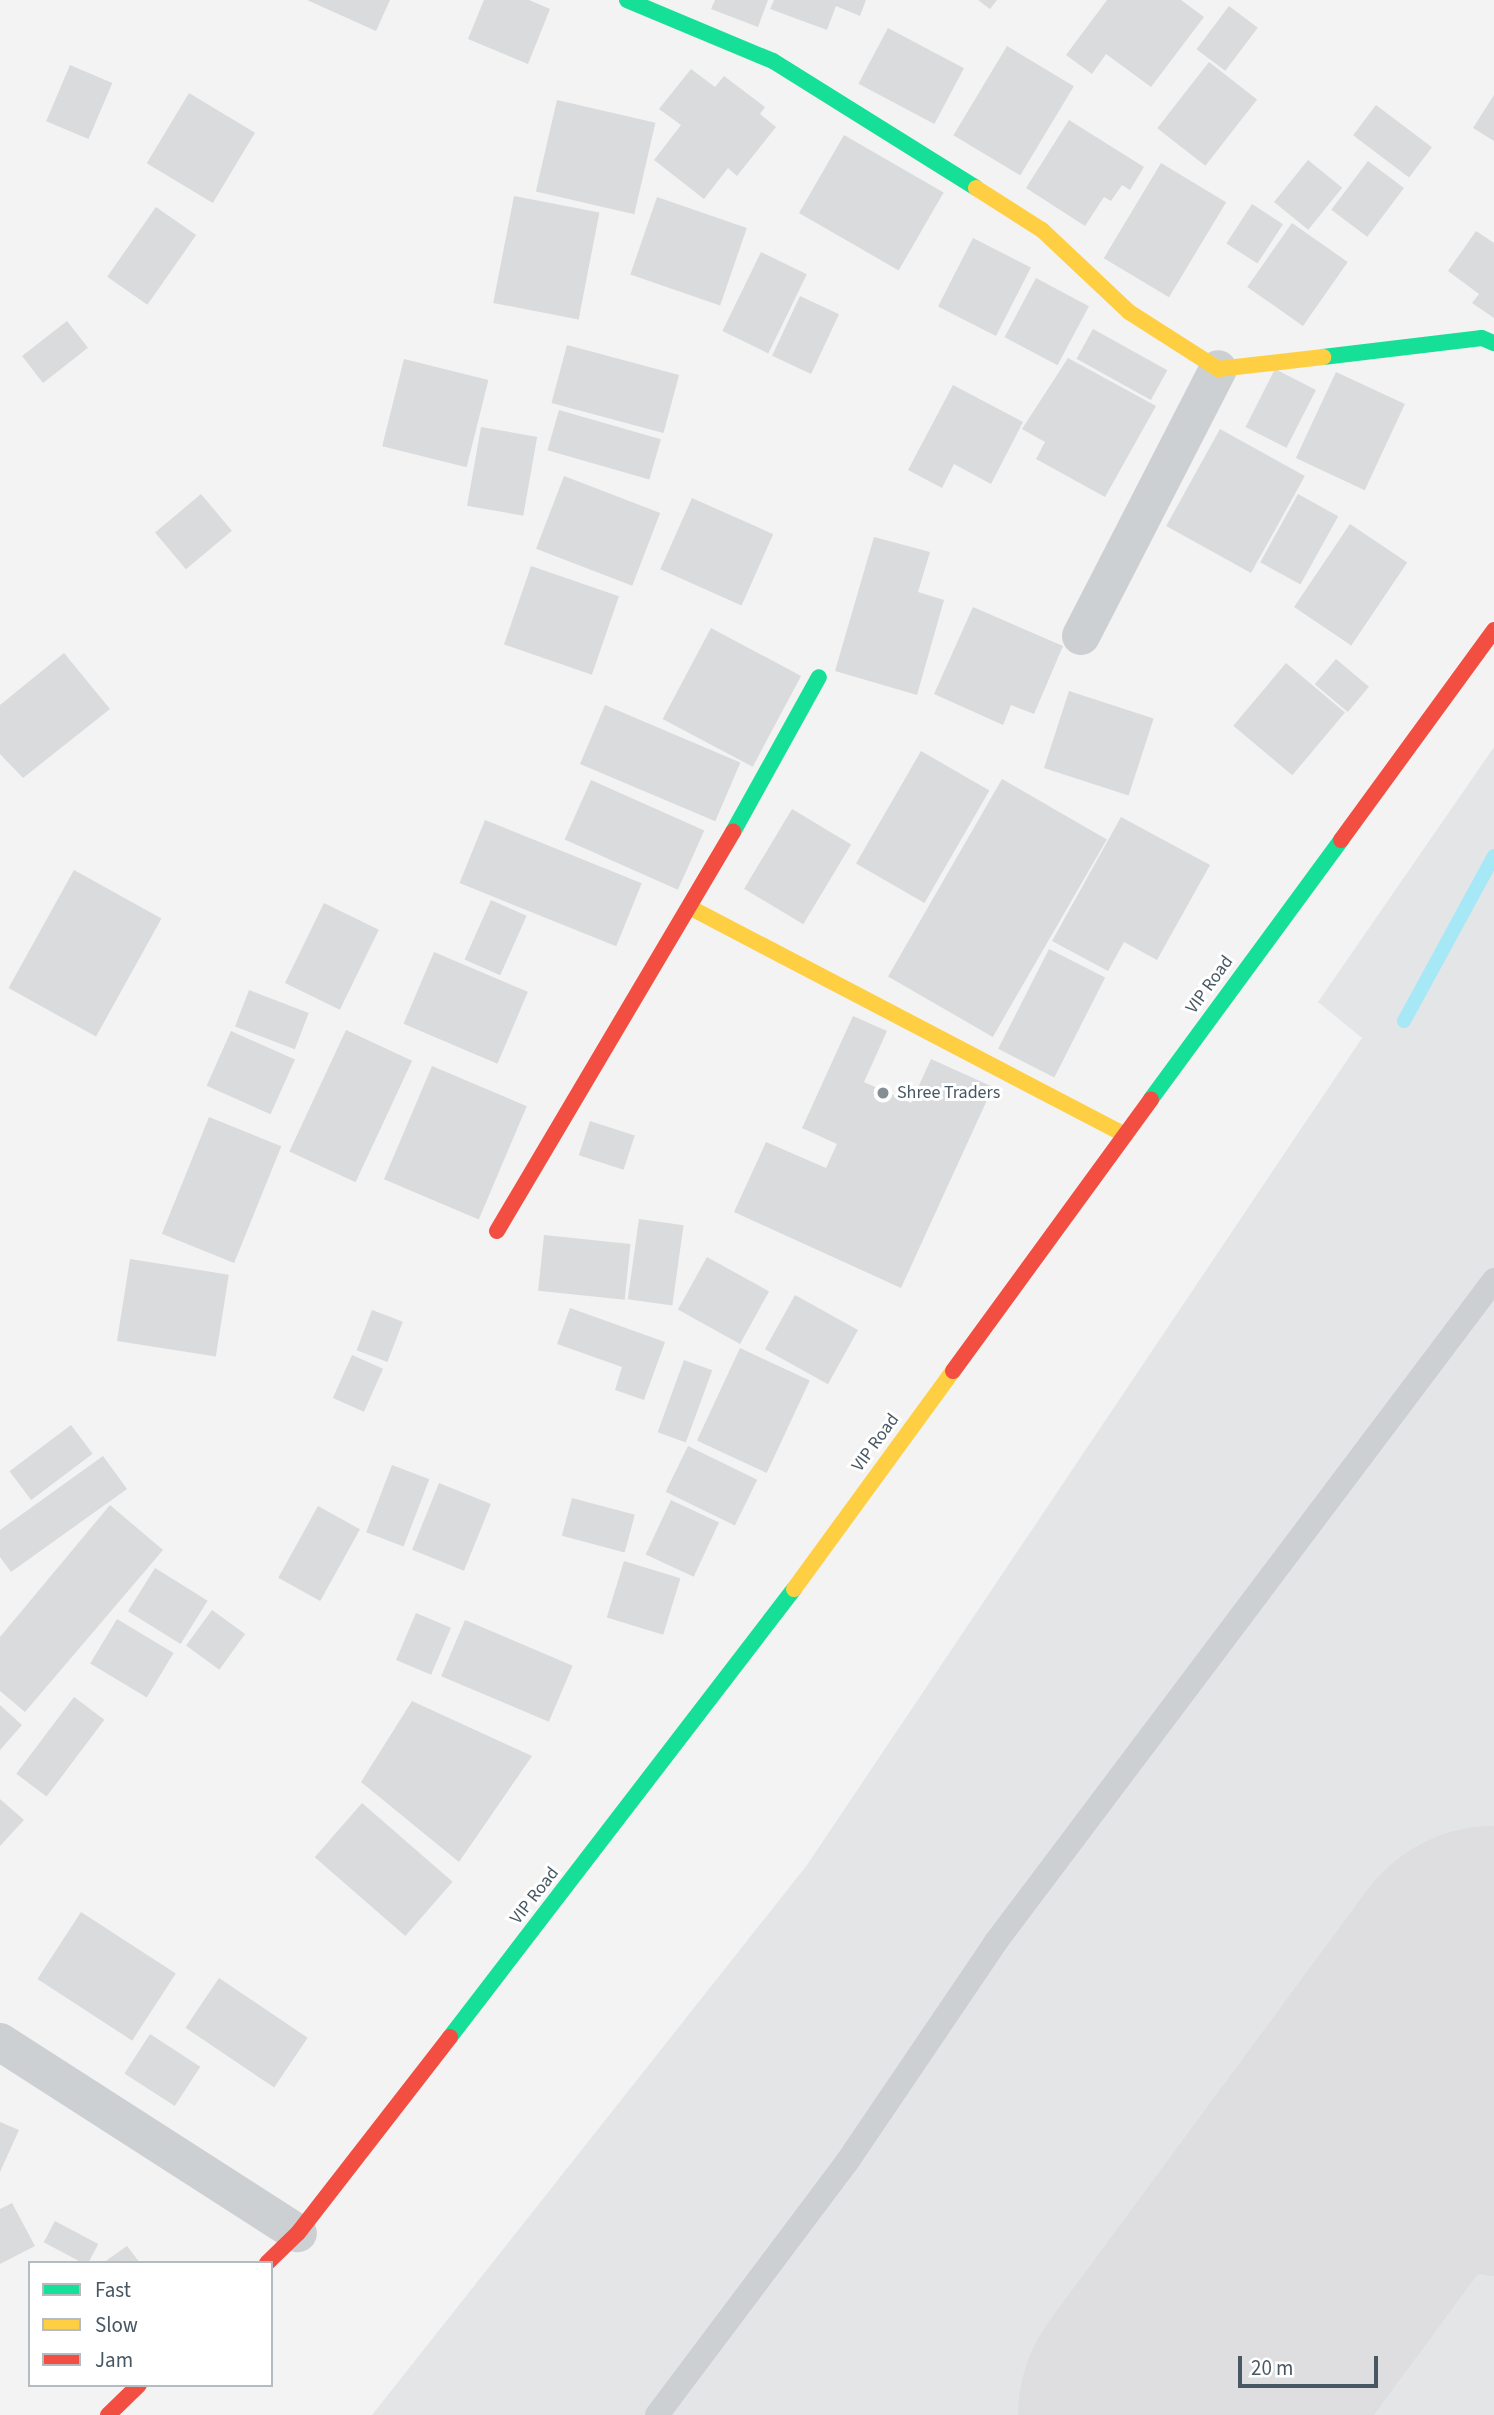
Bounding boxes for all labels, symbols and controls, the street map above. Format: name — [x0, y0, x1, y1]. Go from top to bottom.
street label: VIP Road — [1182, 952, 1238, 1018]
place label: Shree Traders — [897, 1082, 1000, 1104]
marker: Shree Traders — [875, 1085, 891, 1101]
street label: VIP Road — [848, 1410, 904, 1476]
street label: VIP Road — [506, 1863, 564, 1929]
legend — [28, 2261, 273, 2387]
text: Fast — [95, 2275, 131, 2305]
text: Slow — [95, 2310, 138, 2340]
scale bar — [1242, 2342, 1382, 2386]
text: Jam — [95, 2345, 133, 2375]
text: 20 m — [1251, 2353, 1293, 2383]

